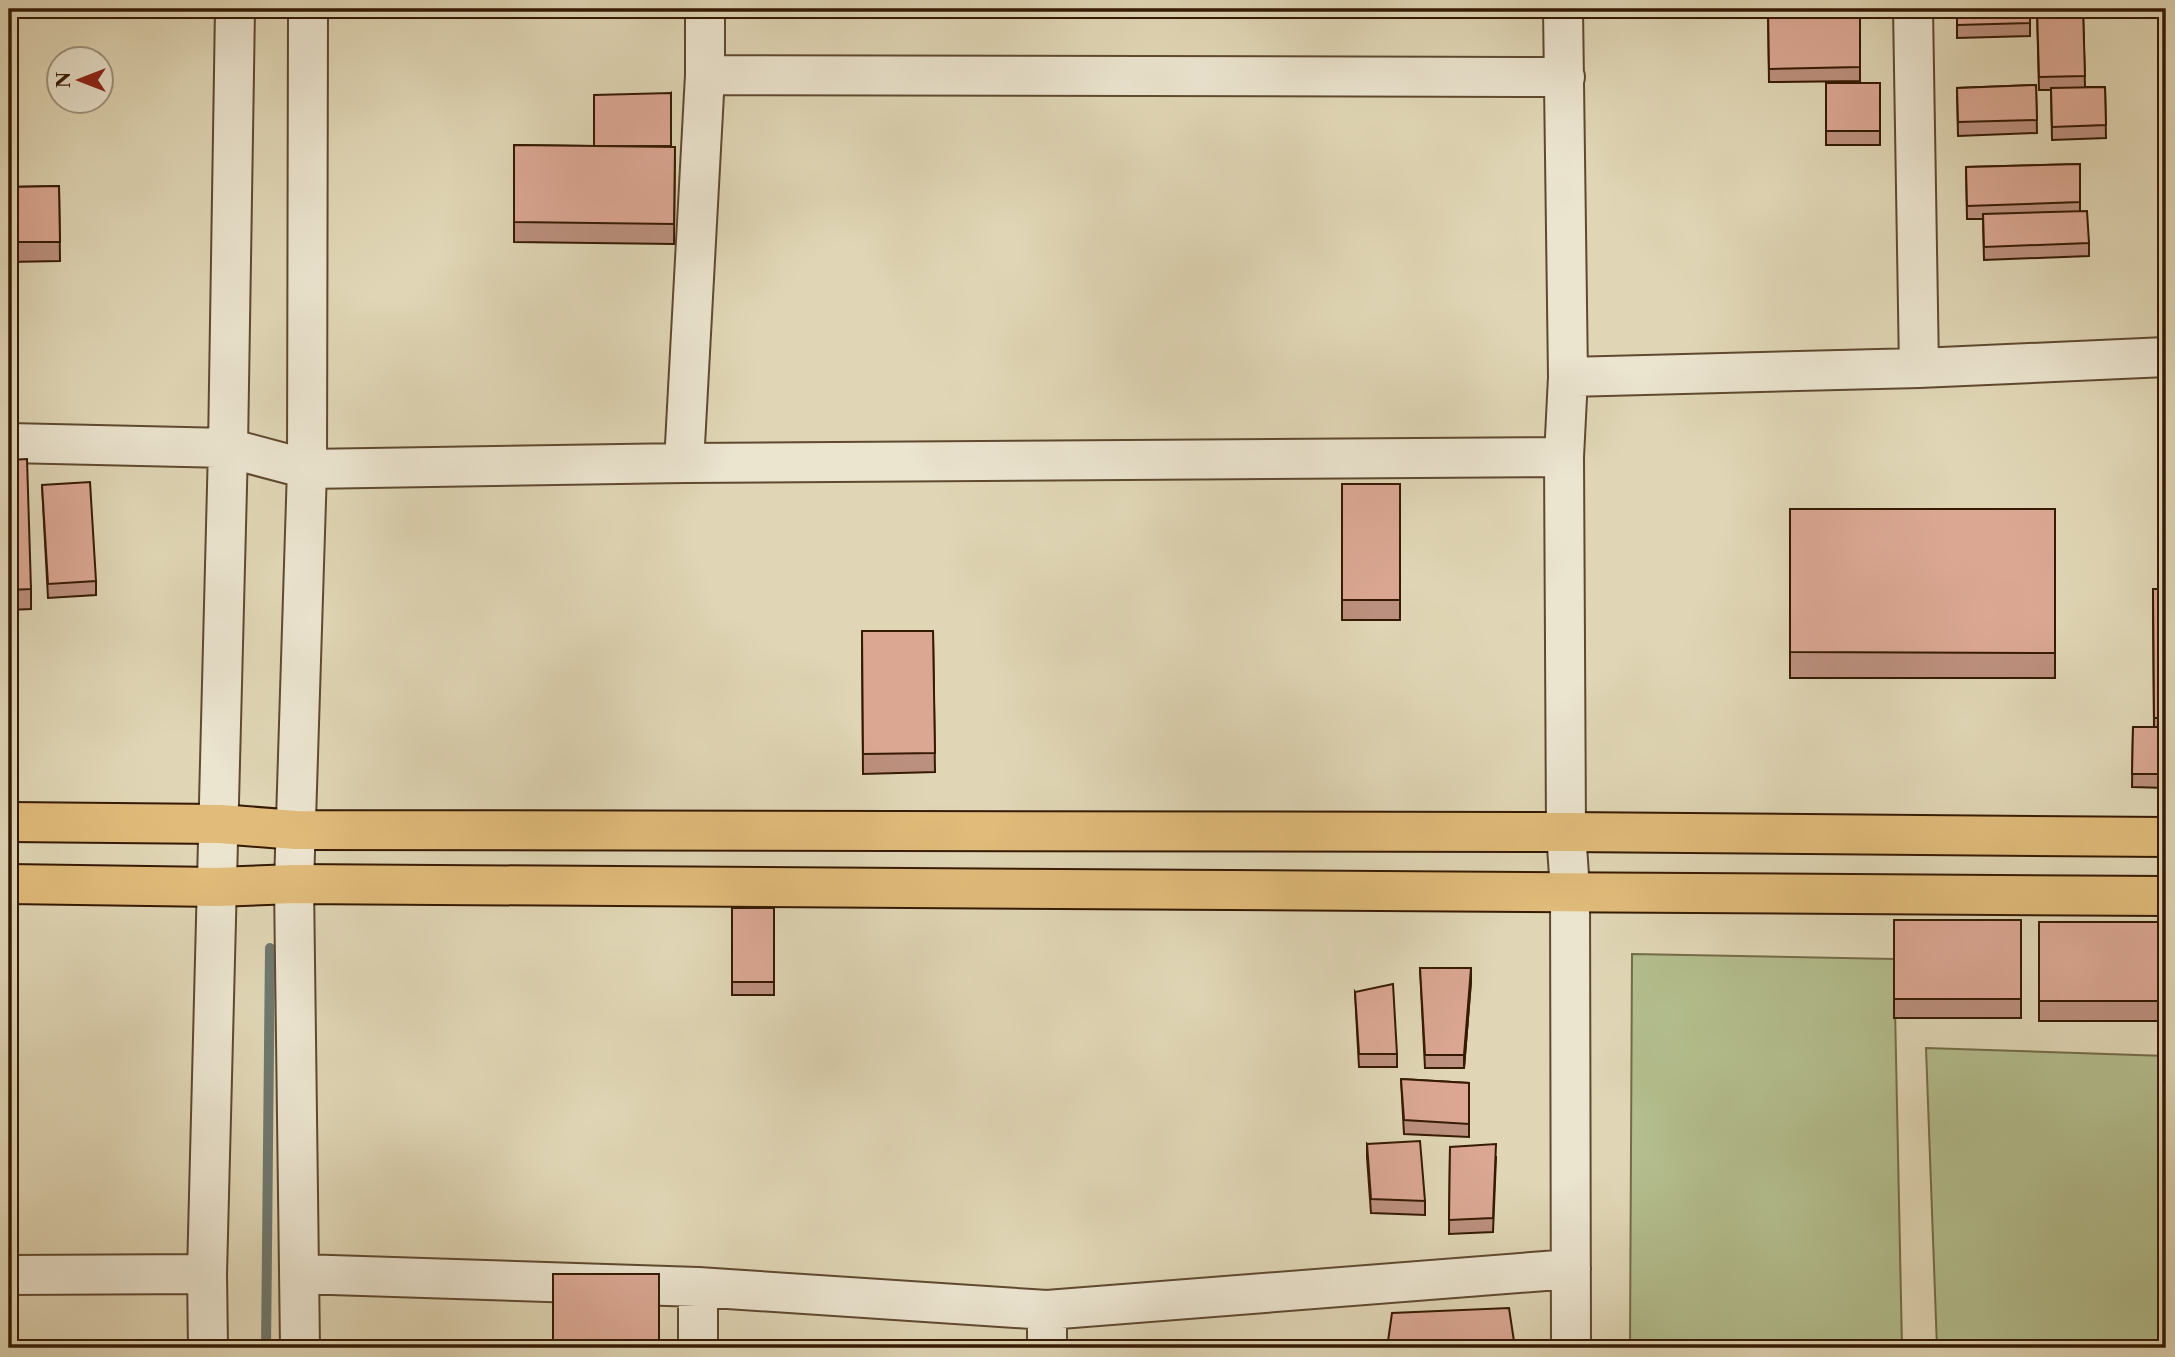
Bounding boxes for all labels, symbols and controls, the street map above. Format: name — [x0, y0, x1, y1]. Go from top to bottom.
north arrow — [46, 46, 116, 116]
text: N — [52, 72, 75, 88]

